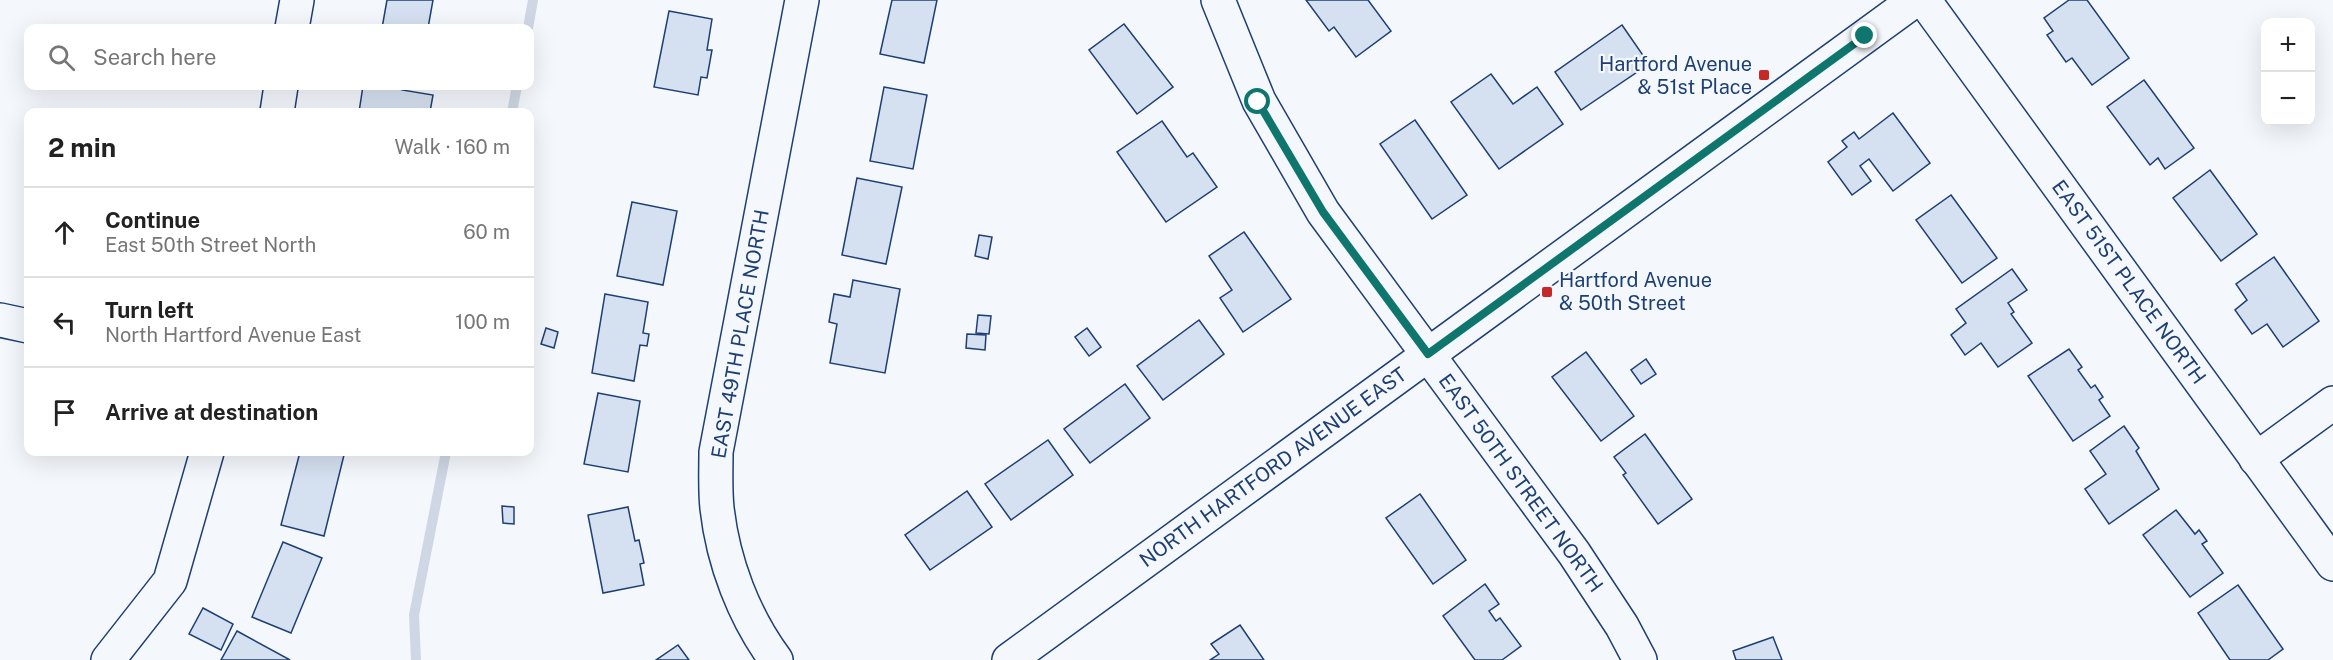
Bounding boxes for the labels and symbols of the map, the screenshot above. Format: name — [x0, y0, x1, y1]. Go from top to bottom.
route end — [1851, 22, 1877, 48]
place label: Hartford Avenue & 51st Place — [1599, 52, 1752, 99]
marker: Hartford Avenue & 51st Place — [1757, 68, 1771, 82]
route start — [1244, 88, 1270, 114]
street label: EAST 51ST PLACE NORTH — [2047, 175, 2211, 389]
street label: EAST 49TH PLACE NORTH — [706, 208, 774, 460]
place label: Hartford Avenue & 50th Street — [1559, 268, 1712, 315]
marker: Hartford Avenue & 50th Street — [1540, 285, 1554, 299]
street label: NORTH HARTFORD AVENUE EAST — [1135, 362, 1411, 572]
street label: EAST 50TH STREET NORTH — [1434, 369, 1608, 597]

